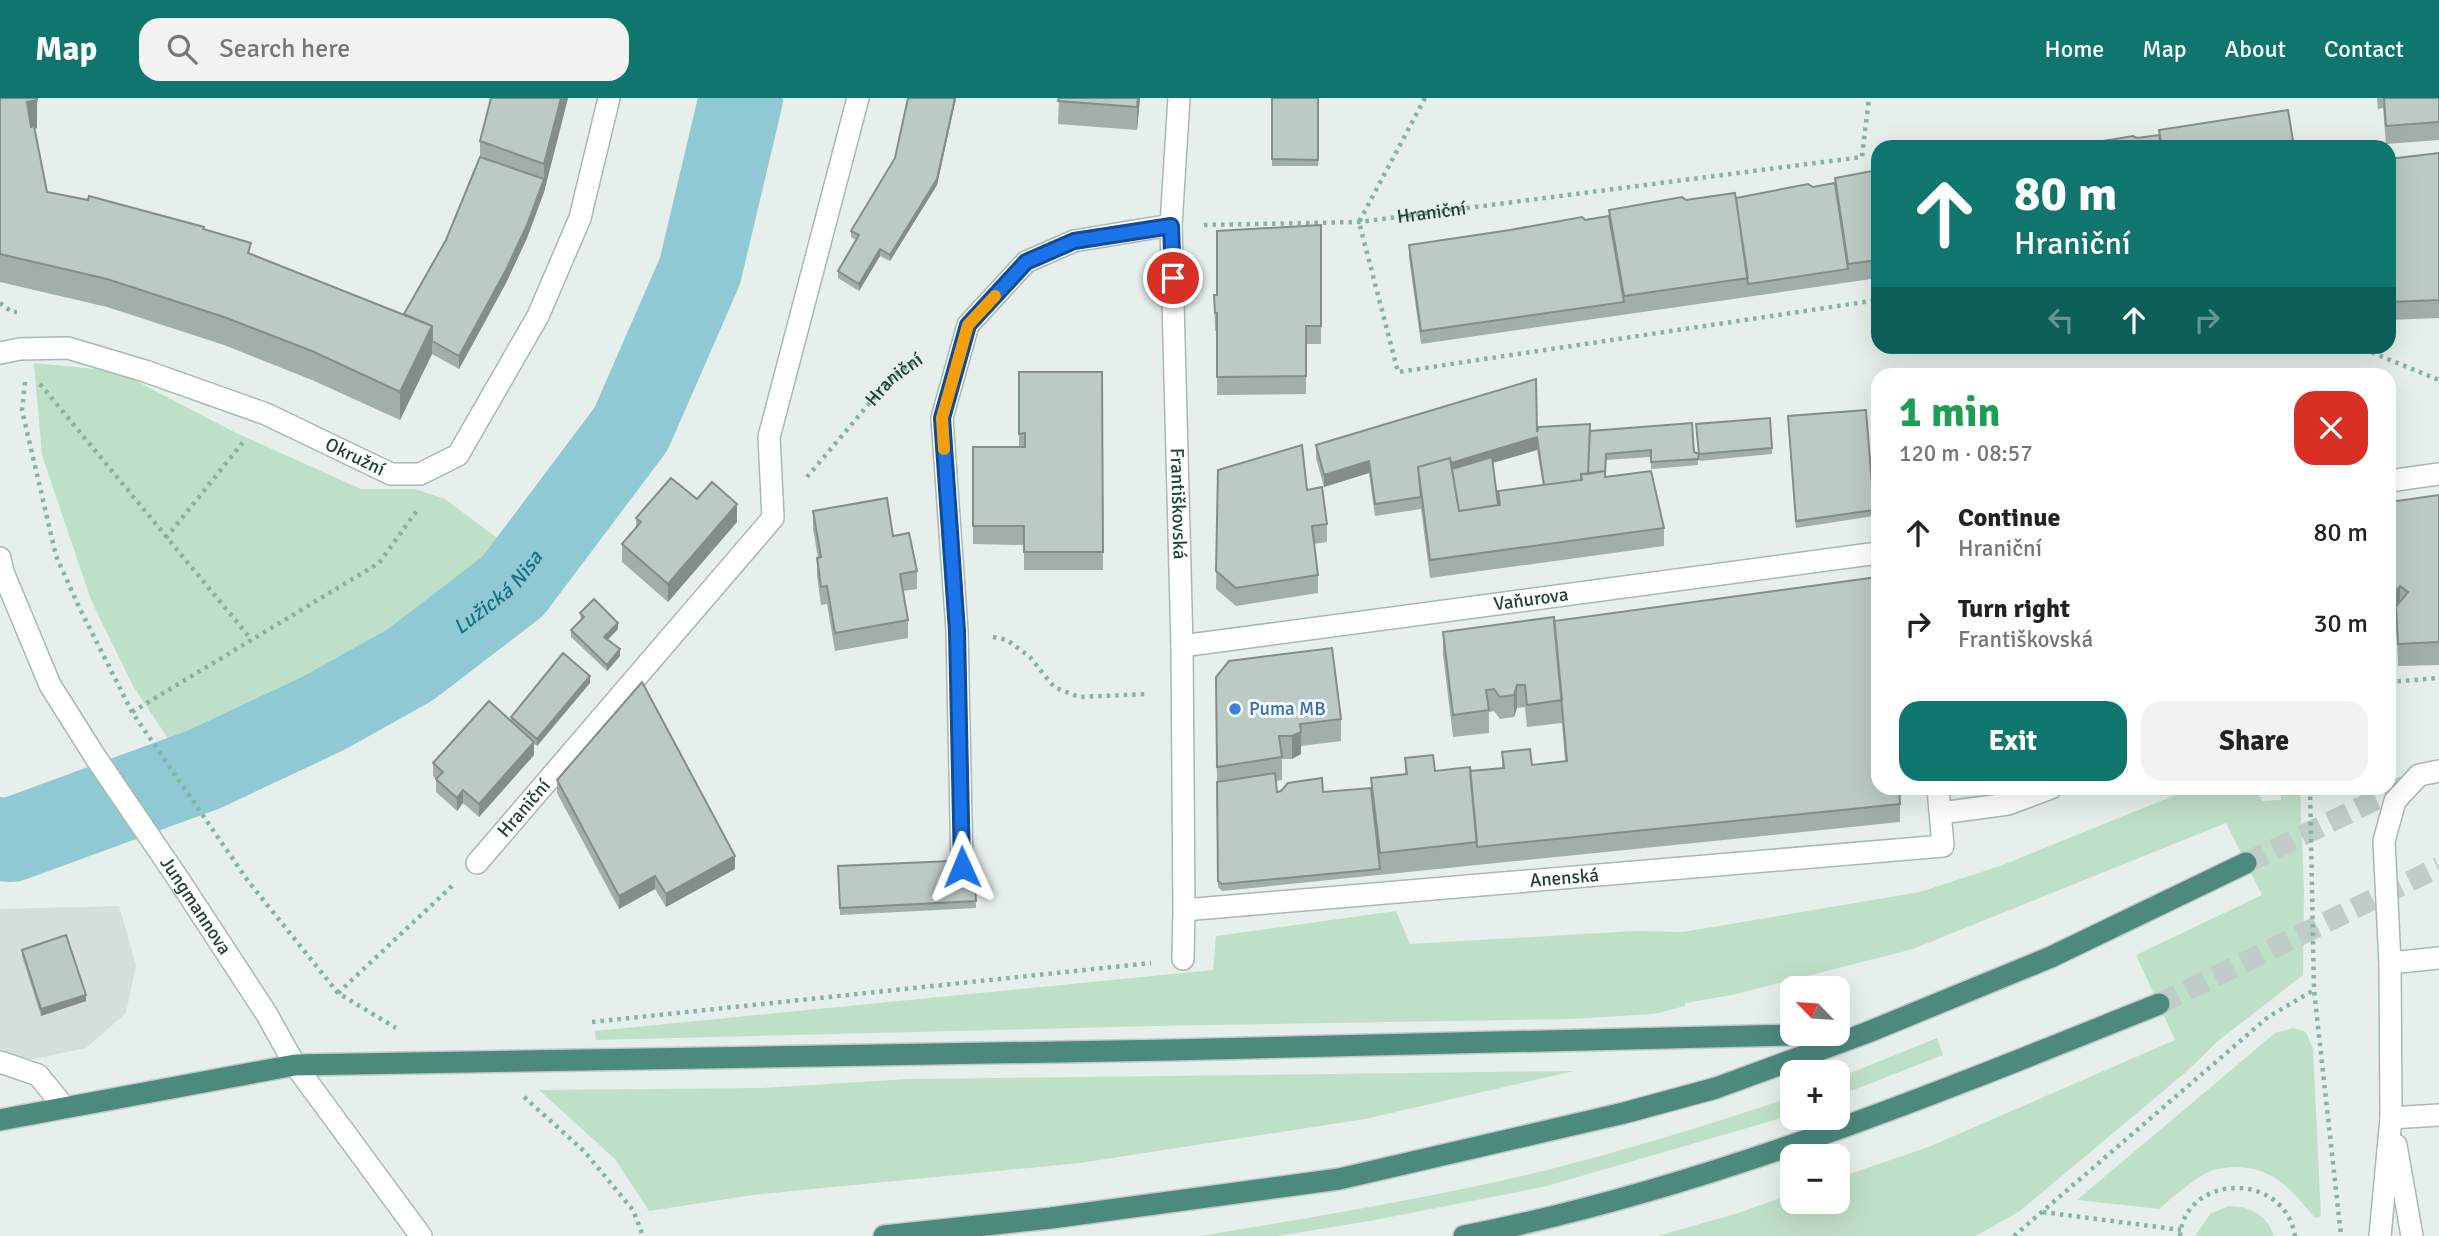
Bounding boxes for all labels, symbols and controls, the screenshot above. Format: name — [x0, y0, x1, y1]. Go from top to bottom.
search box — [139, 18, 629, 81]
text: Map — [35, 29, 97, 70]
icon: search — [163, 30, 201, 68]
text: Search here — [219, 33, 350, 65]
text: Home — [2044, 34, 2104, 64]
text: Map — [2142, 34, 2187, 64]
text: About — [2225, 34, 2286, 64]
text: Contact — [2324, 34, 2404, 64]
text: 80 m — [2014, 164, 2117, 224]
icon: ahead — [1899, 168, 1990, 259]
street label: Hraniční — [1395, 196, 1468, 229]
text: Hraniční — [2014, 224, 2131, 263]
pin — [1143, 248, 1203, 308]
icon: arrive — [1154, 259, 1192, 297]
icon: left — [2042, 301, 2080, 339]
icon: ahead — [2115, 301, 2153, 339]
icon: right — [2188, 301, 2226, 339]
street label: Hraniční — [860, 347, 928, 411]
text: 1 min — [1899, 387, 2000, 438]
button: close — [2294, 391, 2368, 465]
street label: Okružní — [321, 432, 390, 482]
text: 120 m · 08:57 — [1899, 439, 2033, 468]
street label: Františkovská — [1165, 448, 1192, 560]
text: Continue — [1958, 502, 2060, 534]
icon: ahead — [1899, 514, 1937, 552]
text: 80 m — [2313, 517, 2368, 549]
text: Hraniční — [1958, 534, 2042, 563]
water label: Lužická Nisa — [448, 544, 549, 640]
street label: Vaňurova — [1492, 583, 1570, 616]
text: Turn right — [1958, 593, 2070, 625]
icon: right — [1899, 605, 1937, 643]
text: 30 m — [2313, 608, 2368, 640]
text: Františkovská — [1958, 625, 2093, 654]
place label: Puma MB — [1249, 697, 1326, 721]
marker: Puma MB — [1227, 701, 1243, 717]
button: Exit — [1899, 701, 2127, 781]
button: Share — [2141, 701, 2368, 781]
street label: Hraniční — [492, 774, 556, 842]
position arrow — [925, 830, 999, 904]
street label: Jungmannova — [154, 852, 237, 959]
street label: Anenská — [1529, 863, 1600, 893]
north arrow — [1780, 976, 1850, 1046]
map controls — [1780, 976, 1850, 1214]
button: + — [1780, 1060, 1850, 1130]
button: − — [1780, 1144, 1850, 1214]

